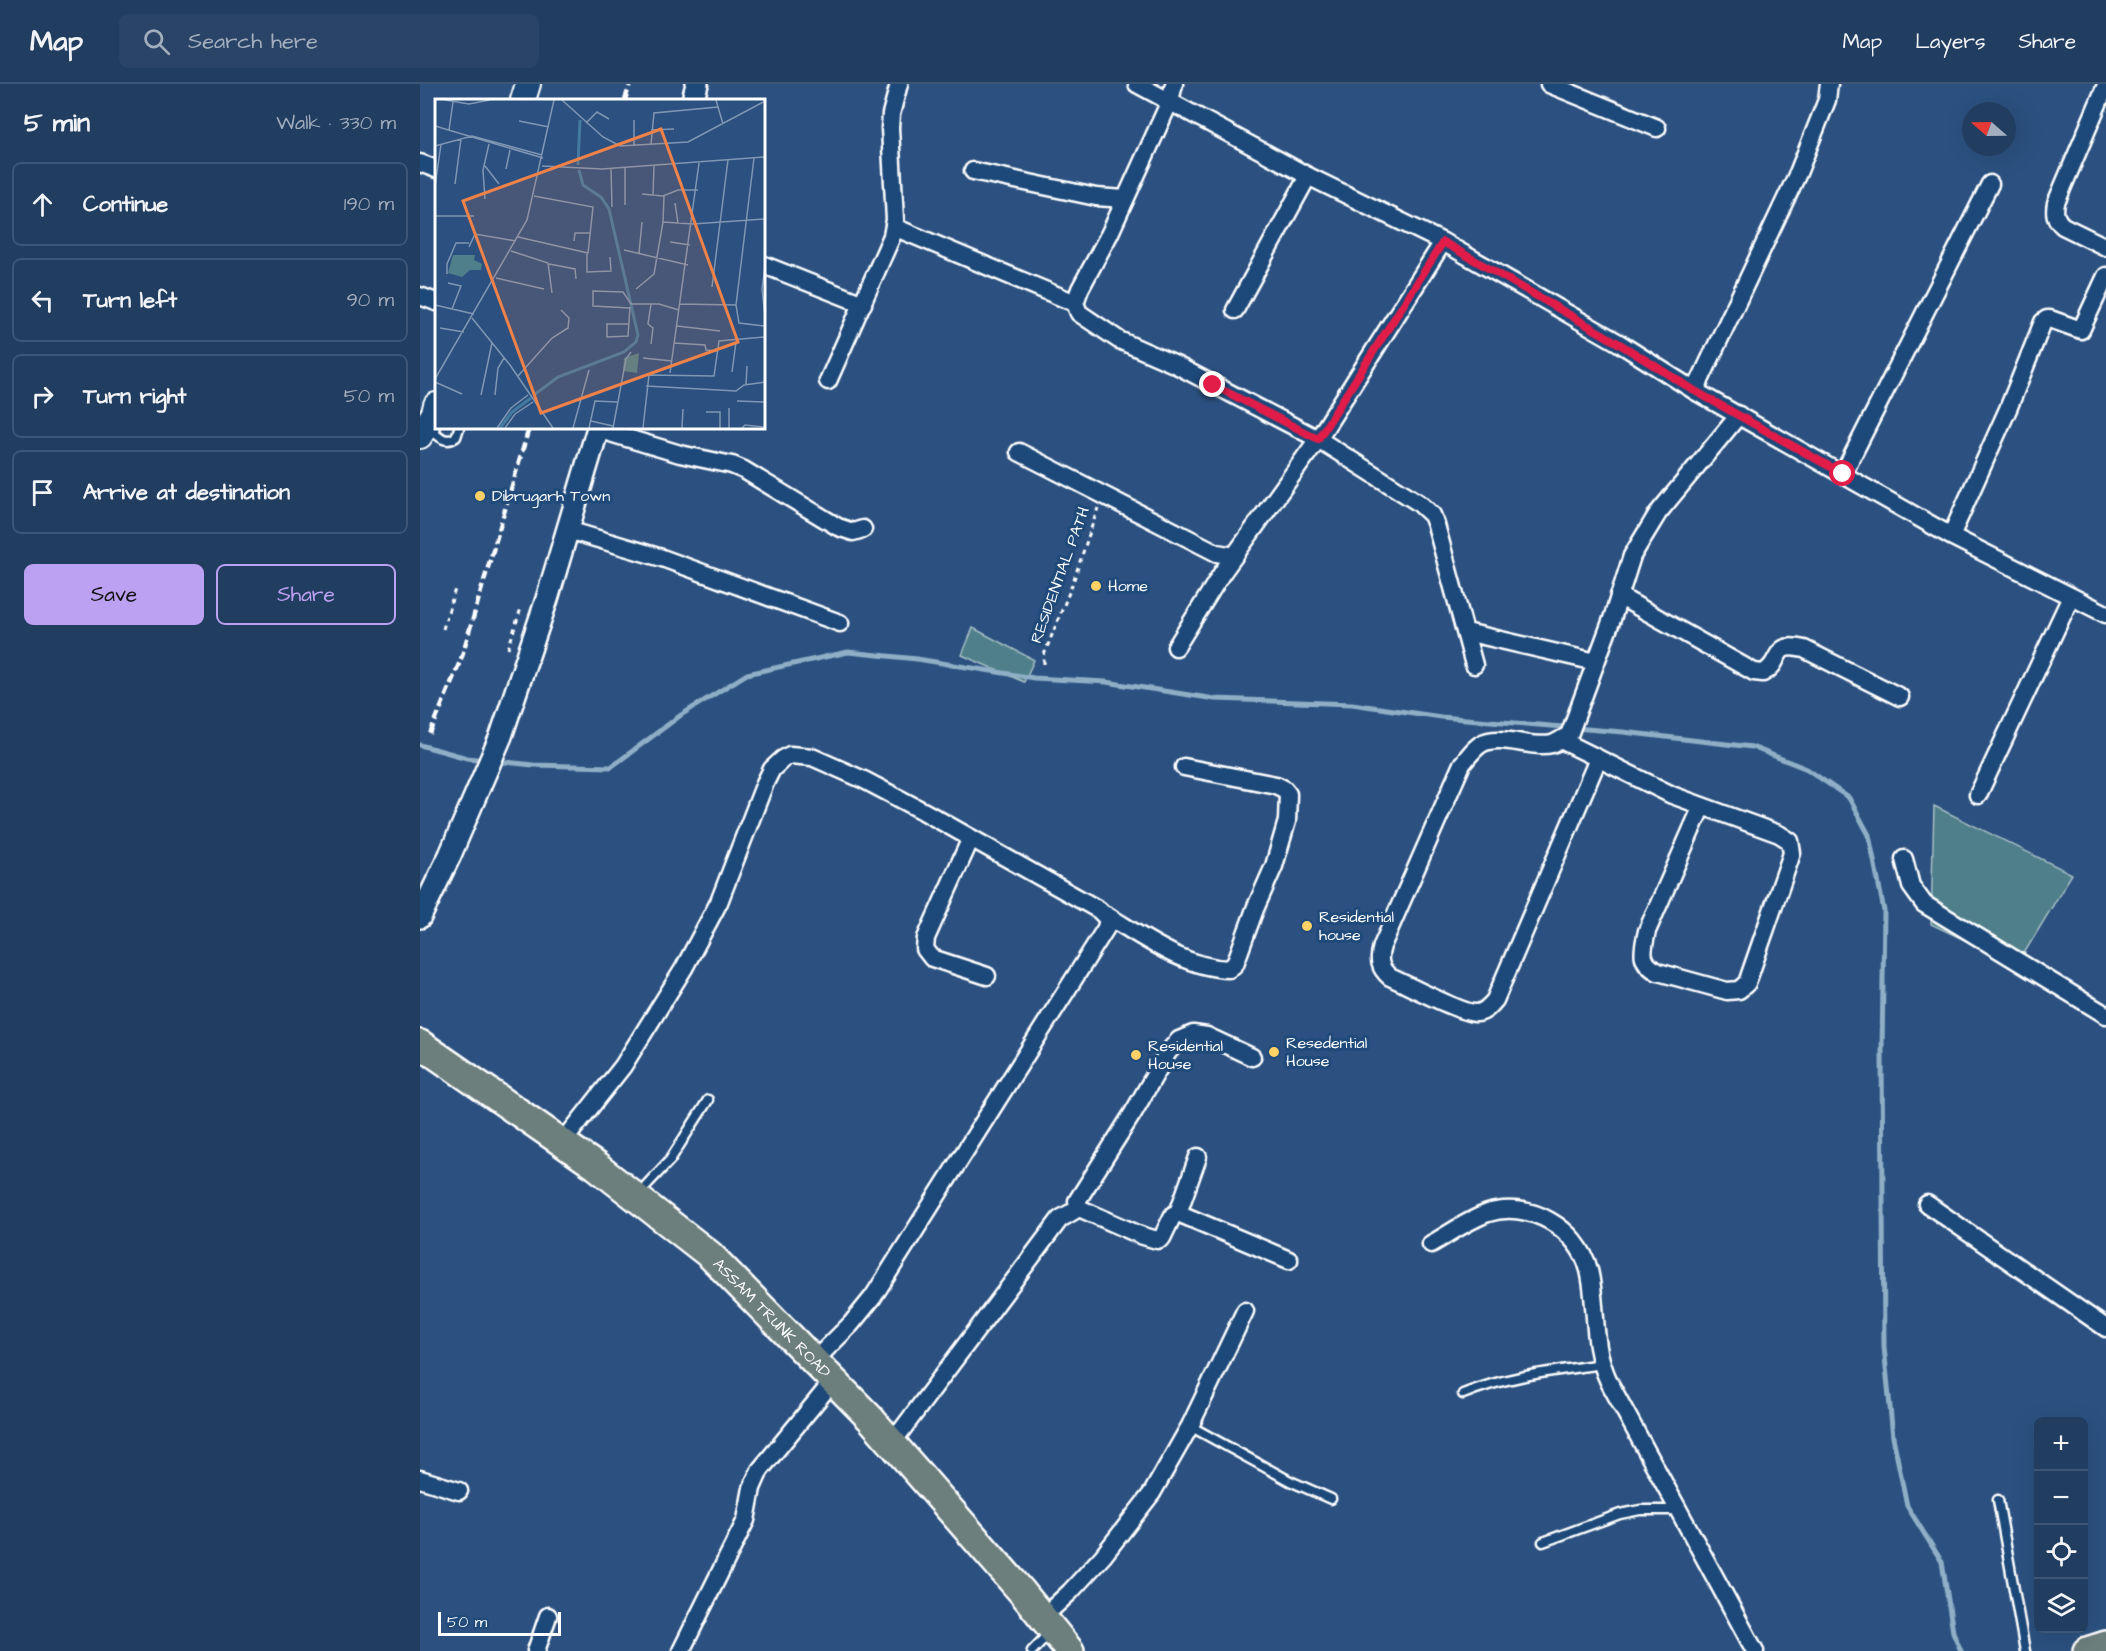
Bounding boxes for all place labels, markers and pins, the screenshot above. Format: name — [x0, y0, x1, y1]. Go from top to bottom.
place label: Dibrugarh Town — [492, 485, 610, 508]
marker: Dibrugarh Town — [473, 489, 487, 503]
place label: Home — [1108, 575, 1148, 597]
marker: Home — [1089, 579, 1103, 593]
place label: Residential house — [1319, 906, 1394, 946]
marker: Residential house — [1300, 919, 1314, 933]
place label: Resedential House — [1286, 1032, 1367, 1072]
place label: Residential House — [1148, 1035, 1223, 1075]
marker: Resedential House — [1267, 1045, 1281, 1059]
marker: Residential House — [1129, 1048, 1143, 1062]

